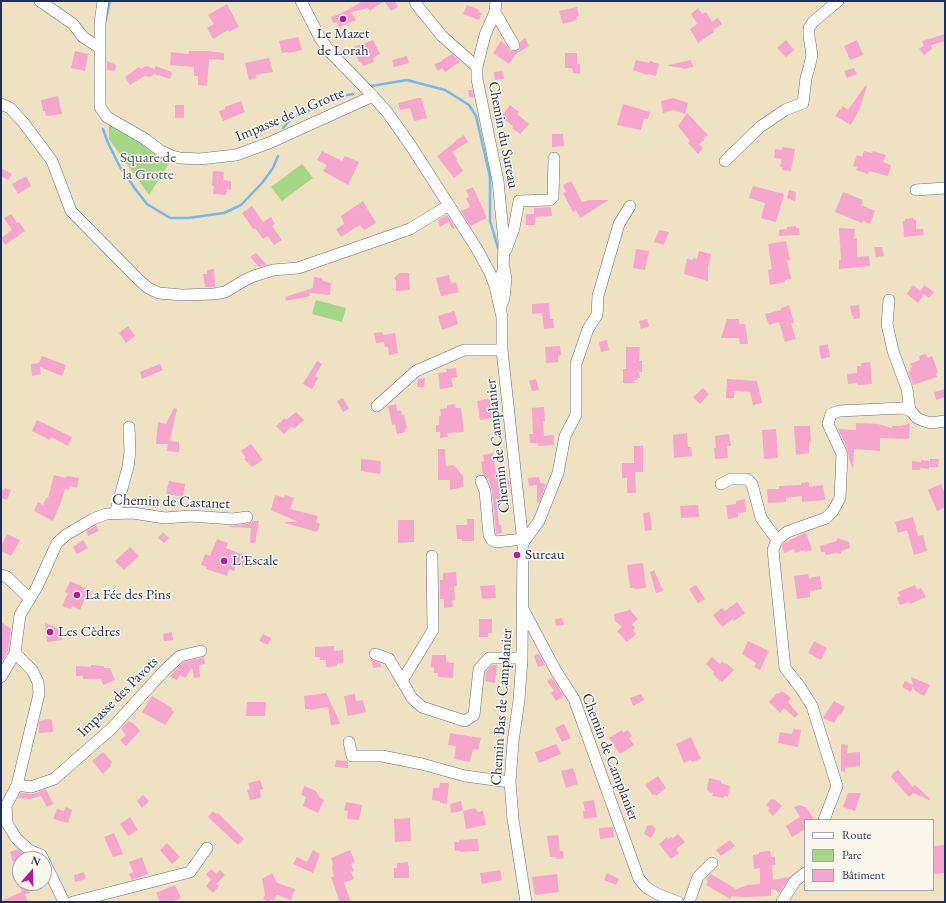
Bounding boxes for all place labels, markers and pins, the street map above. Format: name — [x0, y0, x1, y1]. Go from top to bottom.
marker: Le Mazet de Lorah — [338, 14, 348, 24]
place label: Le Mazet de Lorah — [317, 25, 369, 60]
place label: Sureau — [525, 546, 565, 564]
marker: Sureau — [512, 550, 522, 560]
place label: L'Escale — [232, 552, 278, 570]
marker: L'Escale — [219, 556, 229, 566]
place label: La Fée des Pins — [85, 586, 171, 604]
marker: La Fée des Pins — [72, 590, 82, 600]
place label: Les Cèdres — [58, 623, 120, 641]
marker: Les Cèdres — [45, 627, 55, 637]

